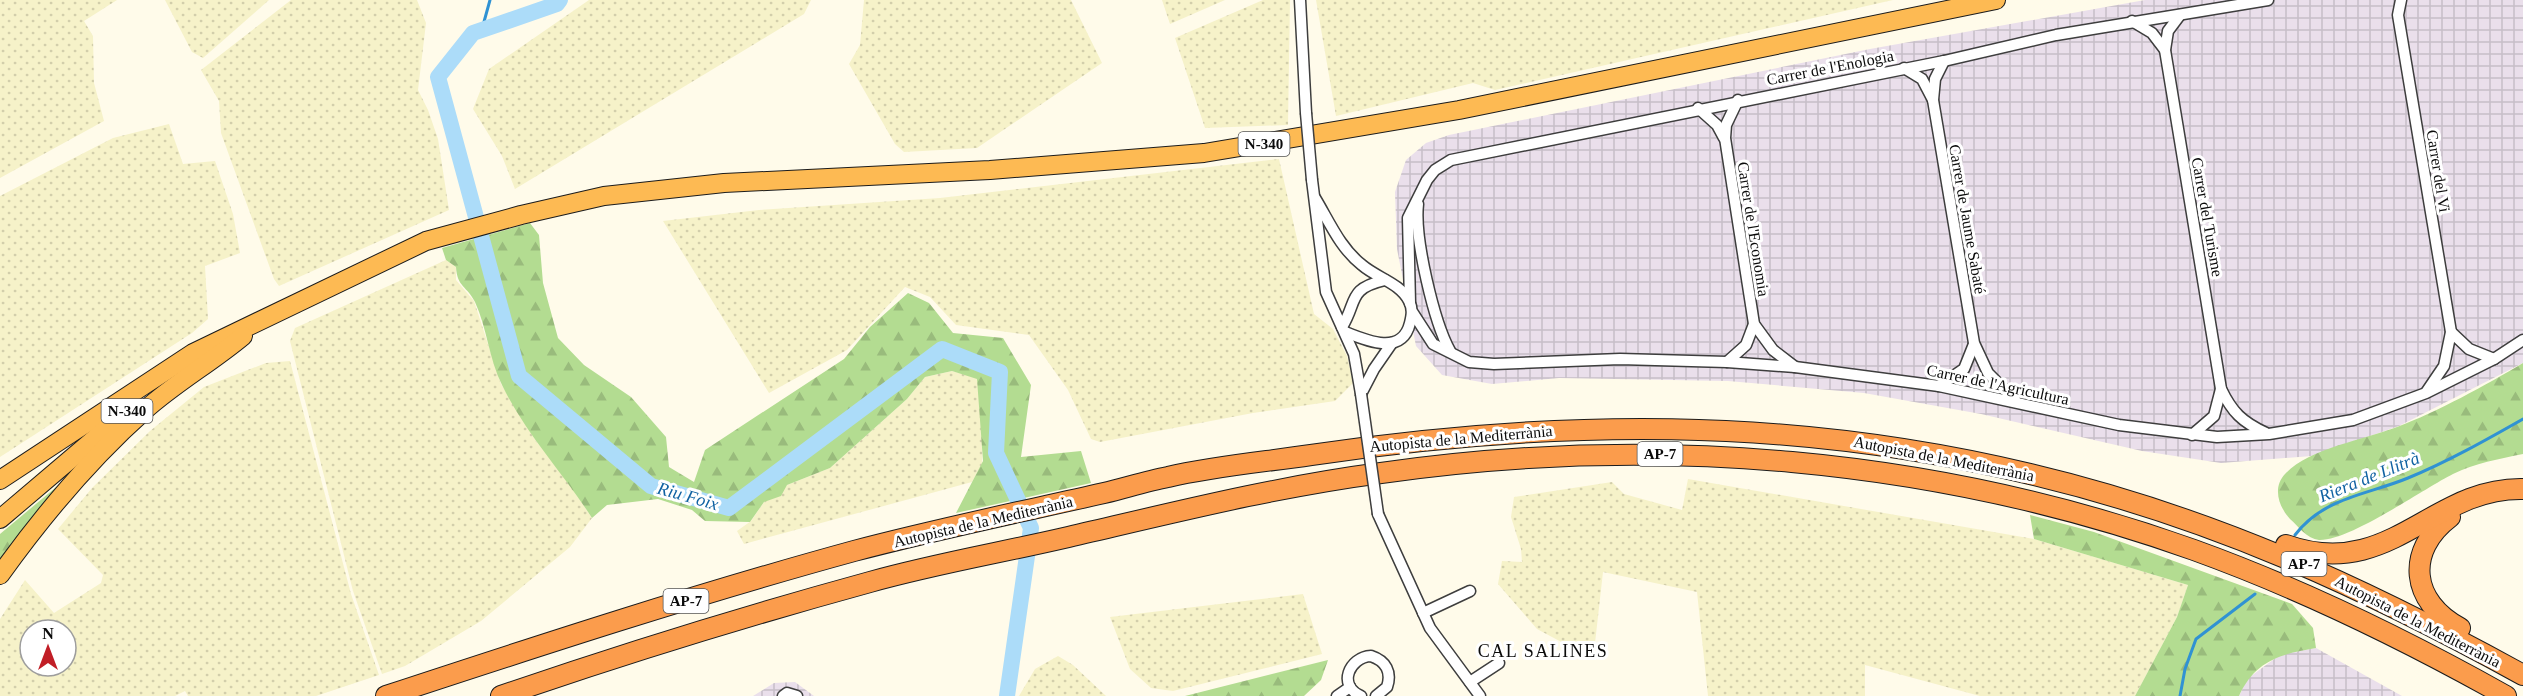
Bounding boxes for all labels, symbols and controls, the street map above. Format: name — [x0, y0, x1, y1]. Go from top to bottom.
street label: Carrer de l'Enologia — [1765, 47, 1895, 89]
street label: Carrer del Vi — [2424, 129, 2453, 214]
road number: N-340 — [1238, 132, 1290, 156]
street label: Carrer de Jaume Sabaté — [1946, 143, 1989, 295]
street label: Carrer del Turisme — [2189, 156, 2226, 278]
street label: Carrer de l'Economia — [1734, 161, 1773, 298]
street label: Carrer de l'Agricultura — [1925, 361, 2071, 409]
road number: N-340 — [102, 399, 152, 423]
street label: Autopista de la Mediterrània — [1369, 422, 1553, 456]
street label: Autopista de la Mediterrània — [1852, 433, 2036, 485]
road number: AP-7 — [1638, 442, 1682, 466]
water label: Riera de Llitrà — [2315, 448, 2422, 507]
water label: Riu Foix — [654, 478, 721, 514]
street label: Autopista de la Mediterrània — [892, 493, 1075, 551]
road number: AP-7 — [2282, 552, 2326, 576]
street label: Autopista de la Mediterrània — [2332, 572, 2503, 672]
road number: AP-7 — [664, 589, 708, 613]
north arrow — [18, 618, 78, 678]
text: N — [42, 625, 54, 642]
district label: CAL SALINES — [1478, 641, 1608, 661]

